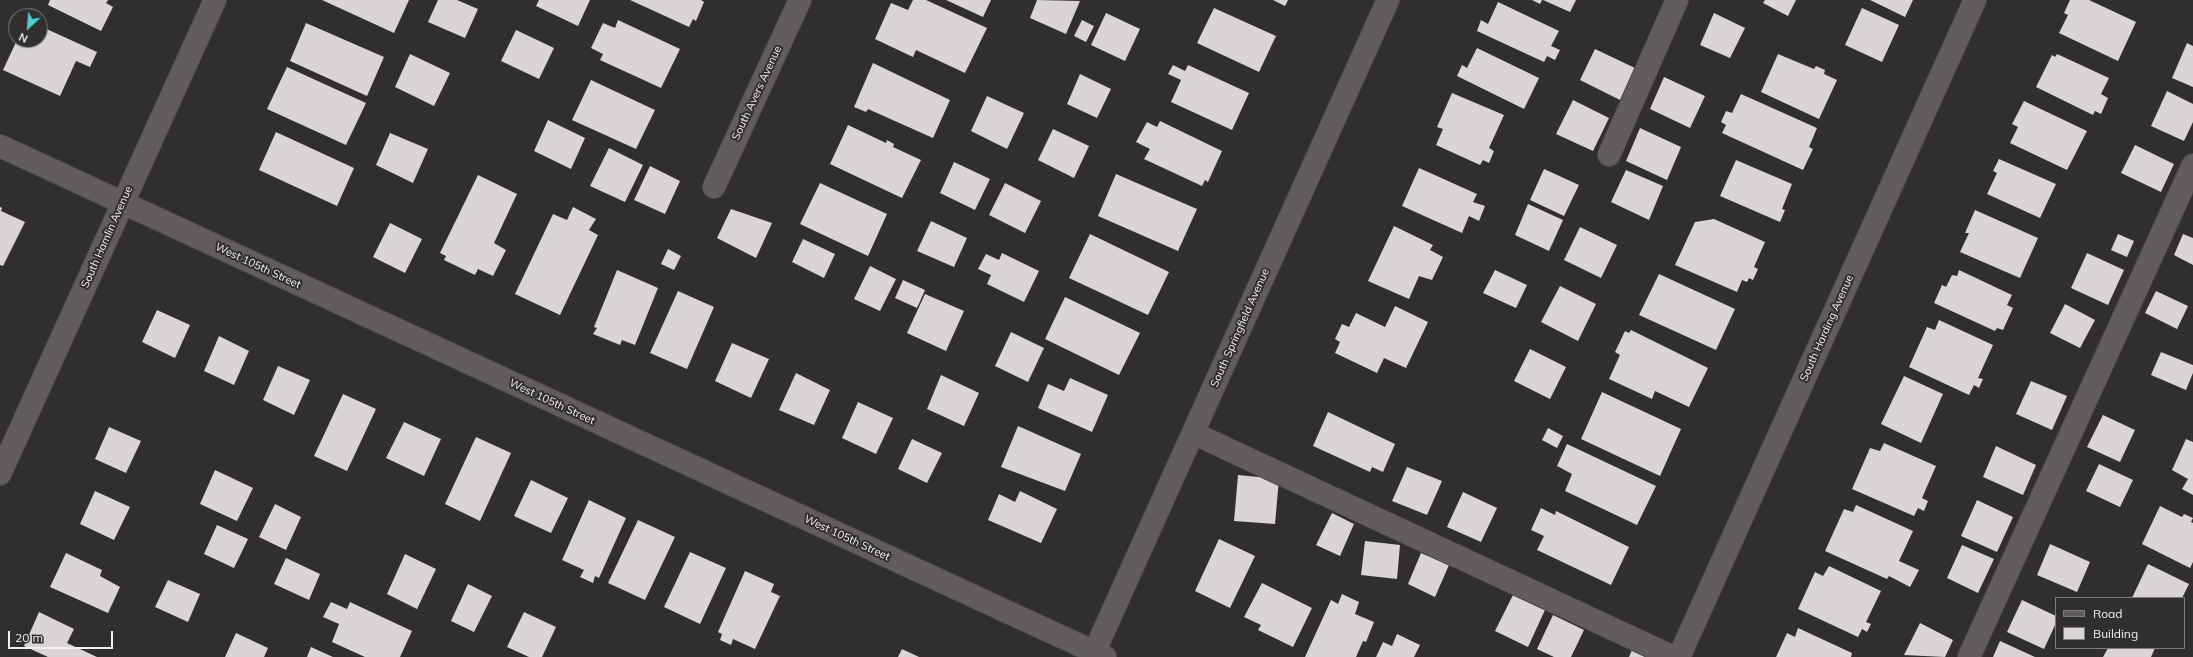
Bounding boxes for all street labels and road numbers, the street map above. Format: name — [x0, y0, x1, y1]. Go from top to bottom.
street label: South Avers Avenue — [729, 44, 785, 142]
street label: South Hamlin Avenue — [79, 184, 135, 290]
street label: West 105th Street — [213, 240, 303, 292]
street label: South Springfield Avenue — [1208, 267, 1272, 389]
street label: South Harding Avenue — [1798, 273, 1856, 383]
street label: West 105th Street — [507, 376, 597, 428]
street label: West 105th Street — [802, 512, 892, 564]

